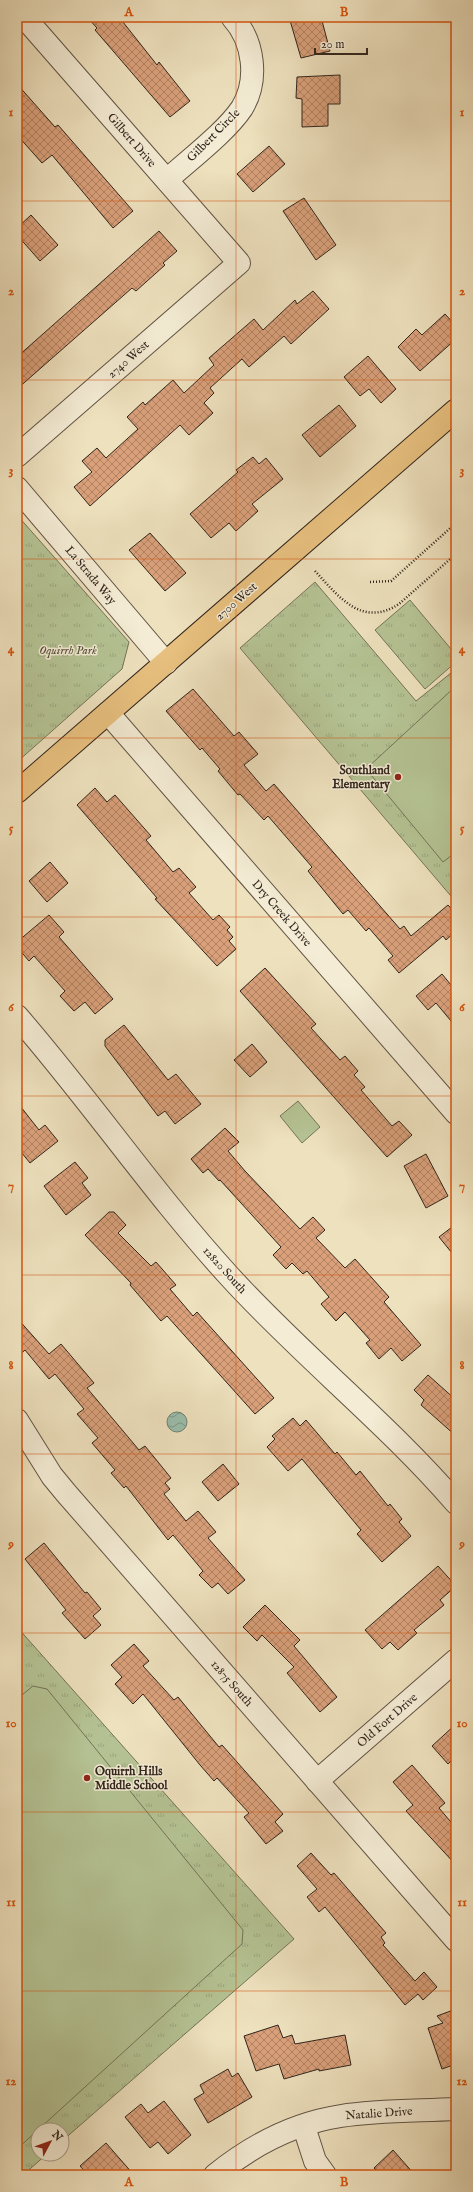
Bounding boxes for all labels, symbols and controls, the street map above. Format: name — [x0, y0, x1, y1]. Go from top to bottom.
text: A — [124, 4, 135, 21]
text: B — [340, 4, 349, 21]
scale bar — [315, 30, 367, 56]
text: 20 m — [321, 37, 344, 52]
text: 1 — [9, 104, 14, 121]
text: 1 — [460, 104, 465, 121]
street label: Gilbert Circle — [184, 105, 243, 165]
street label: Gilbert Drive — [104, 110, 160, 171]
text: 2 — [8, 283, 14, 300]
text: 2 — [459, 283, 465, 300]
street label: 2740 West — [104, 337, 152, 381]
text: 3 — [9, 462, 14, 479]
text: 3 — [460, 462, 465, 479]
street label: La Strada Way — [62, 543, 120, 608]
street label: 2700 West — [212, 579, 260, 624]
text: 4 — [8, 641, 15, 658]
text: 4 — [459, 641, 466, 658]
park label: Oquirrh Park — [39, 643, 97, 658]
place label: Southland Elementary — [332, 763, 391, 793]
marker: Southland Elementary — [393, 772, 403, 782]
text: 5 — [9, 820, 14, 837]
text: 5 — [460, 820, 465, 837]
street label: Dry Creek Drive — [249, 877, 315, 950]
text: 6 — [8, 999, 14, 1016]
text: 6 — [459, 999, 465, 1016]
text: 7 — [8, 1178, 14, 1195]
text: 7 — [459, 1178, 465, 1195]
street label: 12820 South — [200, 1244, 250, 1297]
text: 8 — [8, 1357, 14, 1374]
text: 8 — [459, 1357, 465, 1374]
text: 9 — [7, 1536, 14, 1553]
text: 9 — [458, 1536, 465, 1553]
street label: 12875 South — [207, 1657, 256, 1710]
street label: Old Fort Drive — [354, 1690, 421, 1751]
text: 10 — [5, 1715, 17, 1732]
text: 10 — [456, 1715, 468, 1732]
place label: Oquirrh Hills Middle School — [95, 1764, 168, 1793]
marker: Oquirrh Hills Middle School — [82, 1773, 92, 1783]
text: 11 — [6, 1894, 16, 1911]
text: 11 — [457, 1894, 467, 1911]
text: 12 — [6, 2073, 16, 2090]
text: 12 — [457, 2073, 467, 2090]
street label: Natalie Drive — [345, 2104, 413, 2123]
north arrow — [30, 2122, 70, 2162]
text: N — [48, 2127, 66, 2145]
text: A — [124, 2174, 135, 2191]
text: B — [340, 2174, 349, 2191]

